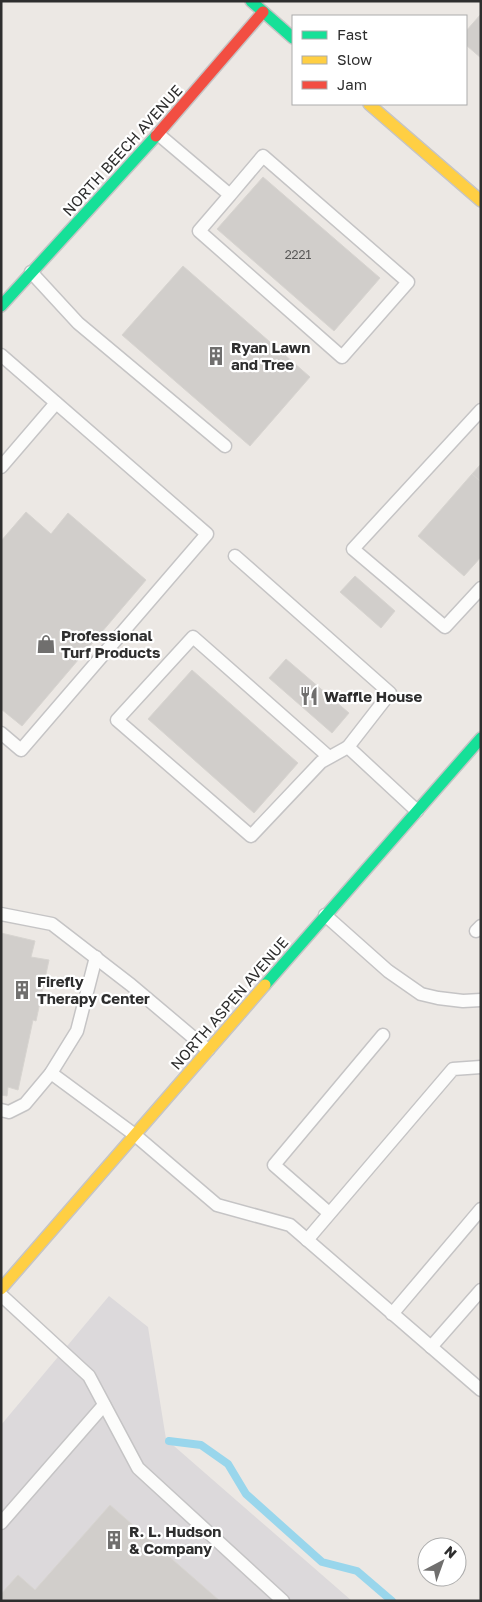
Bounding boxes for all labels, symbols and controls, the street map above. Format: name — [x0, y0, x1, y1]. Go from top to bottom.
legend — [292, 15, 467, 105]
text: Fast — [337, 25, 368, 43]
text: Slow — [337, 50, 372, 68]
text: Jam — [337, 75, 367, 93]
street label: NORTH BEECH AVENUE — [58, 81, 186, 219]
house number: 2221 — [285, 247, 312, 262]
place label: Ryan Lawn and Tree — [231, 338, 310, 373]
building icon: Ryan Lawn and Tree — [205, 345, 227, 367]
place label: Professional Turf Products — [61, 626, 160, 661]
shop icon: Professional Turf Products — [35, 633, 57, 655]
restaurant icon: Waffle House — [298, 685, 320, 707]
place label: Waffle House — [324, 687, 422, 705]
street label: NORTH ASPEN AVENUE — [166, 933, 292, 1073]
place label: Firefly Therapy Center — [37, 972, 150, 1007]
building icon: Firefly Therapy Center — [11, 979, 33, 1001]
place label: R. L. Hudson & Company — [129, 1522, 221, 1557]
building icon: R. L. Hudson & Company — [103, 1529, 125, 1551]
north arrow — [417, 1537, 467, 1587]
text: N — [441, 1542, 460, 1562]

